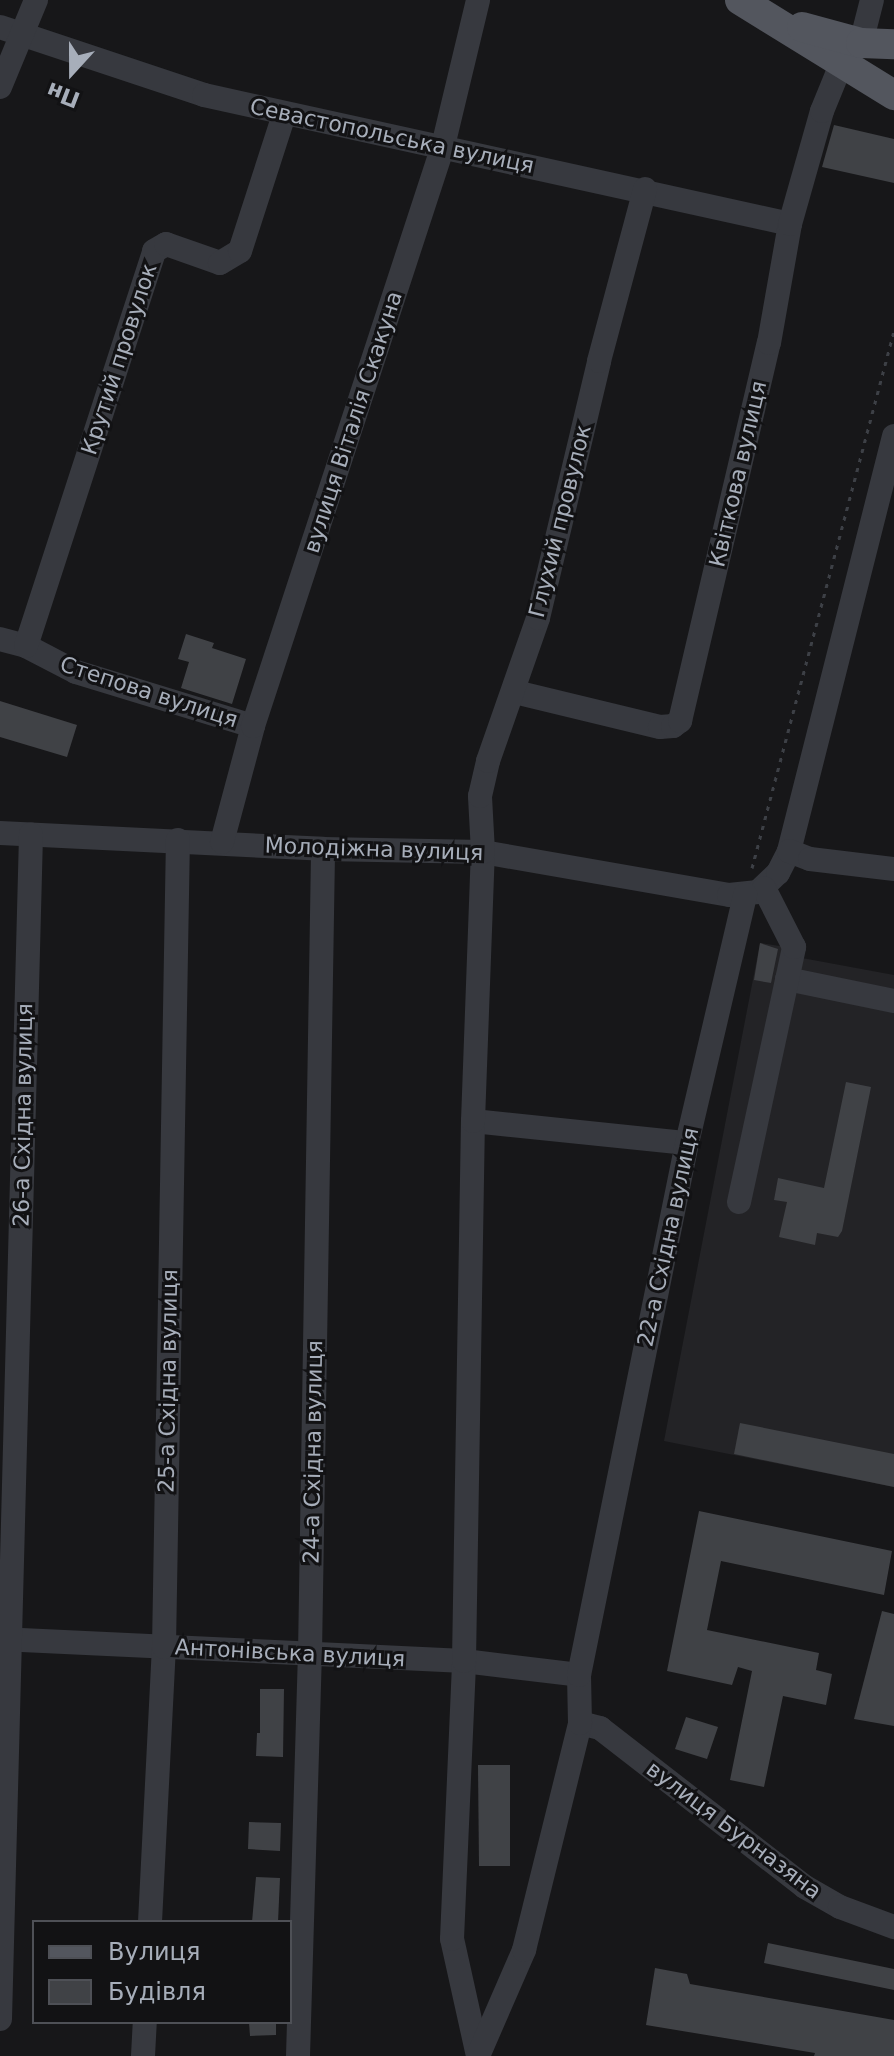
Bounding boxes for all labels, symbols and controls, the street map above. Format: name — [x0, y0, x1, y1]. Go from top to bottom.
north arrow — [32, 32, 112, 112]
text: Пн — [43, 77, 83, 113]
street label: Севастопольська вулиця — [247, 93, 537, 179]
street label: Крутий провулок — [76, 260, 162, 458]
street label: вулиця Віталія Скакуна — [298, 288, 408, 556]
street label: Квіткова вулиця — [704, 378, 772, 570]
street label: Глухий провулок — [523, 422, 597, 620]
street label: Степова вулиця — [57, 651, 241, 733]
street label: Молодіжна вулиця — [264, 832, 484, 866]
street label: 26-а Східна вулиця — [8, 1003, 38, 1227]
street label: 22-а Східна вулиця — [632, 1125, 704, 1349]
street label: 25-а Східна вулиця — [153, 1269, 183, 1493]
street label: 24-а Східна вулиця — [298, 1340, 328, 1564]
street label: Антонівська вулиця — [174, 1634, 406, 1672]
street label: вулиця Бурназяна — [641, 1756, 827, 1904]
legend — [32, 1920, 292, 2024]
text: Вулиця — [108, 1938, 200, 1966]
text: Будівля — [108, 1978, 206, 2006]

